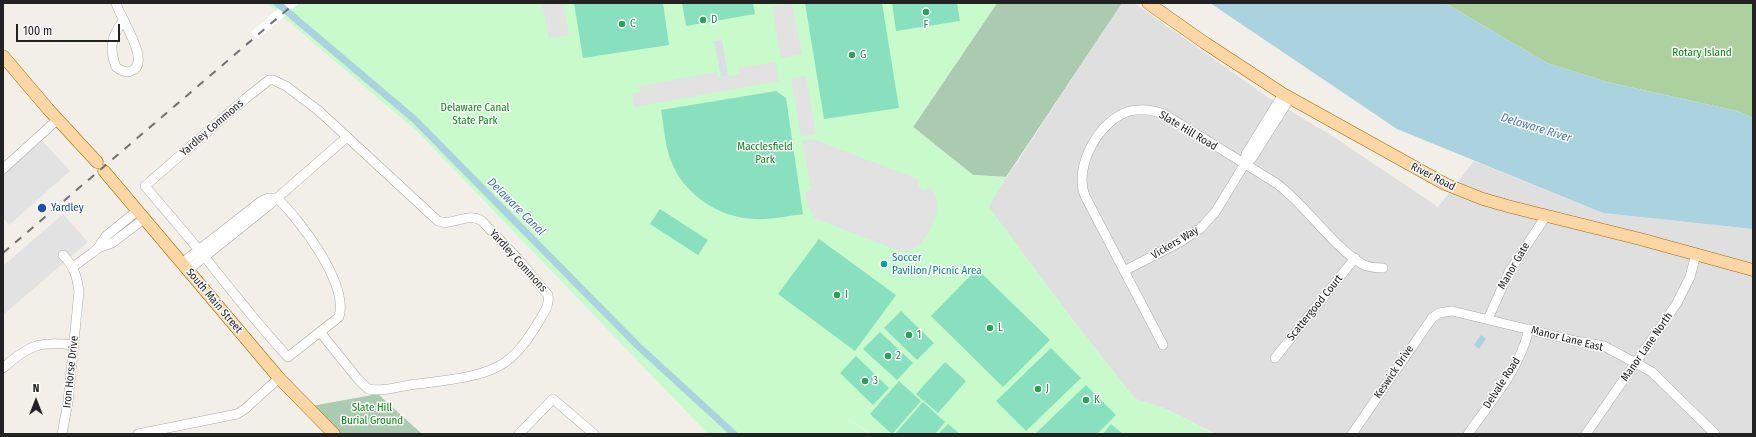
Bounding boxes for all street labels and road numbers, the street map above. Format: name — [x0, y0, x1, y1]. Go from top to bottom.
street label: Yardley Commons — [178, 97, 246, 159]
street label: Slate Hill Road — [1156, 108, 1220, 154]
street label: River Road — [1408, 160, 1458, 194]
street label: Vickers Way — [1149, 224, 1201, 262]
street label: Yardley Commons — [486, 227, 550, 295]
street label: Manor Gate — [1495, 240, 1533, 292]
street label: South Main Street — [183, 266, 245, 336]
street label: Scattergood Court — [1284, 272, 1346, 344]
street label: Manor Lane North — [1618, 310, 1676, 384]
street label: Manor Lane East — [1530, 324, 1604, 354]
street label: Iron Horse Drive — [61, 335, 81, 409]
street label: Keswick Drive — [1371, 343, 1417, 401]
street label: Delvale Road — [1481, 355, 1523, 411]

